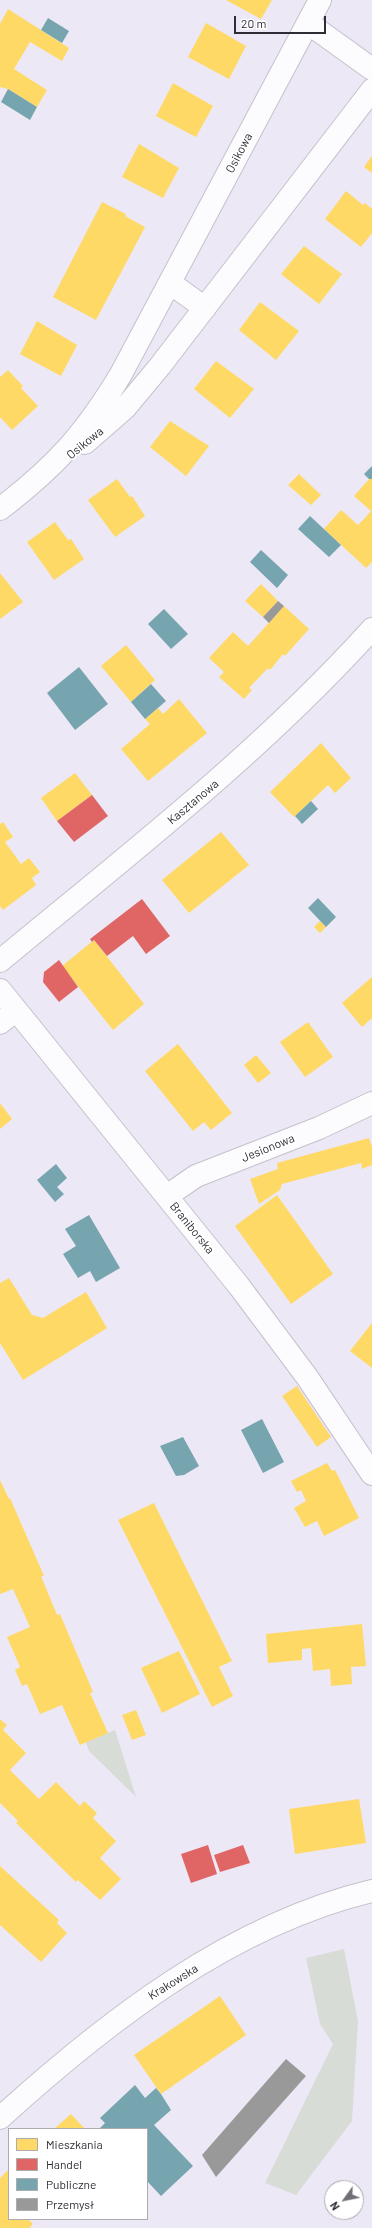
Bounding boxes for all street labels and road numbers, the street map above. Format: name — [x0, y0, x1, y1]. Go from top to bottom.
street label: Osikowa — [223, 131, 255, 175]
street label: Osikowa — [64, 424, 106, 462]
street label: Kasztanowa — [164, 776, 222, 828]
street label: Jesionowa — [239, 1131, 297, 1165]
street label: Braniborska — [167, 1199, 217, 1257]
street label: Krakowska — [145, 1961, 201, 2003]

